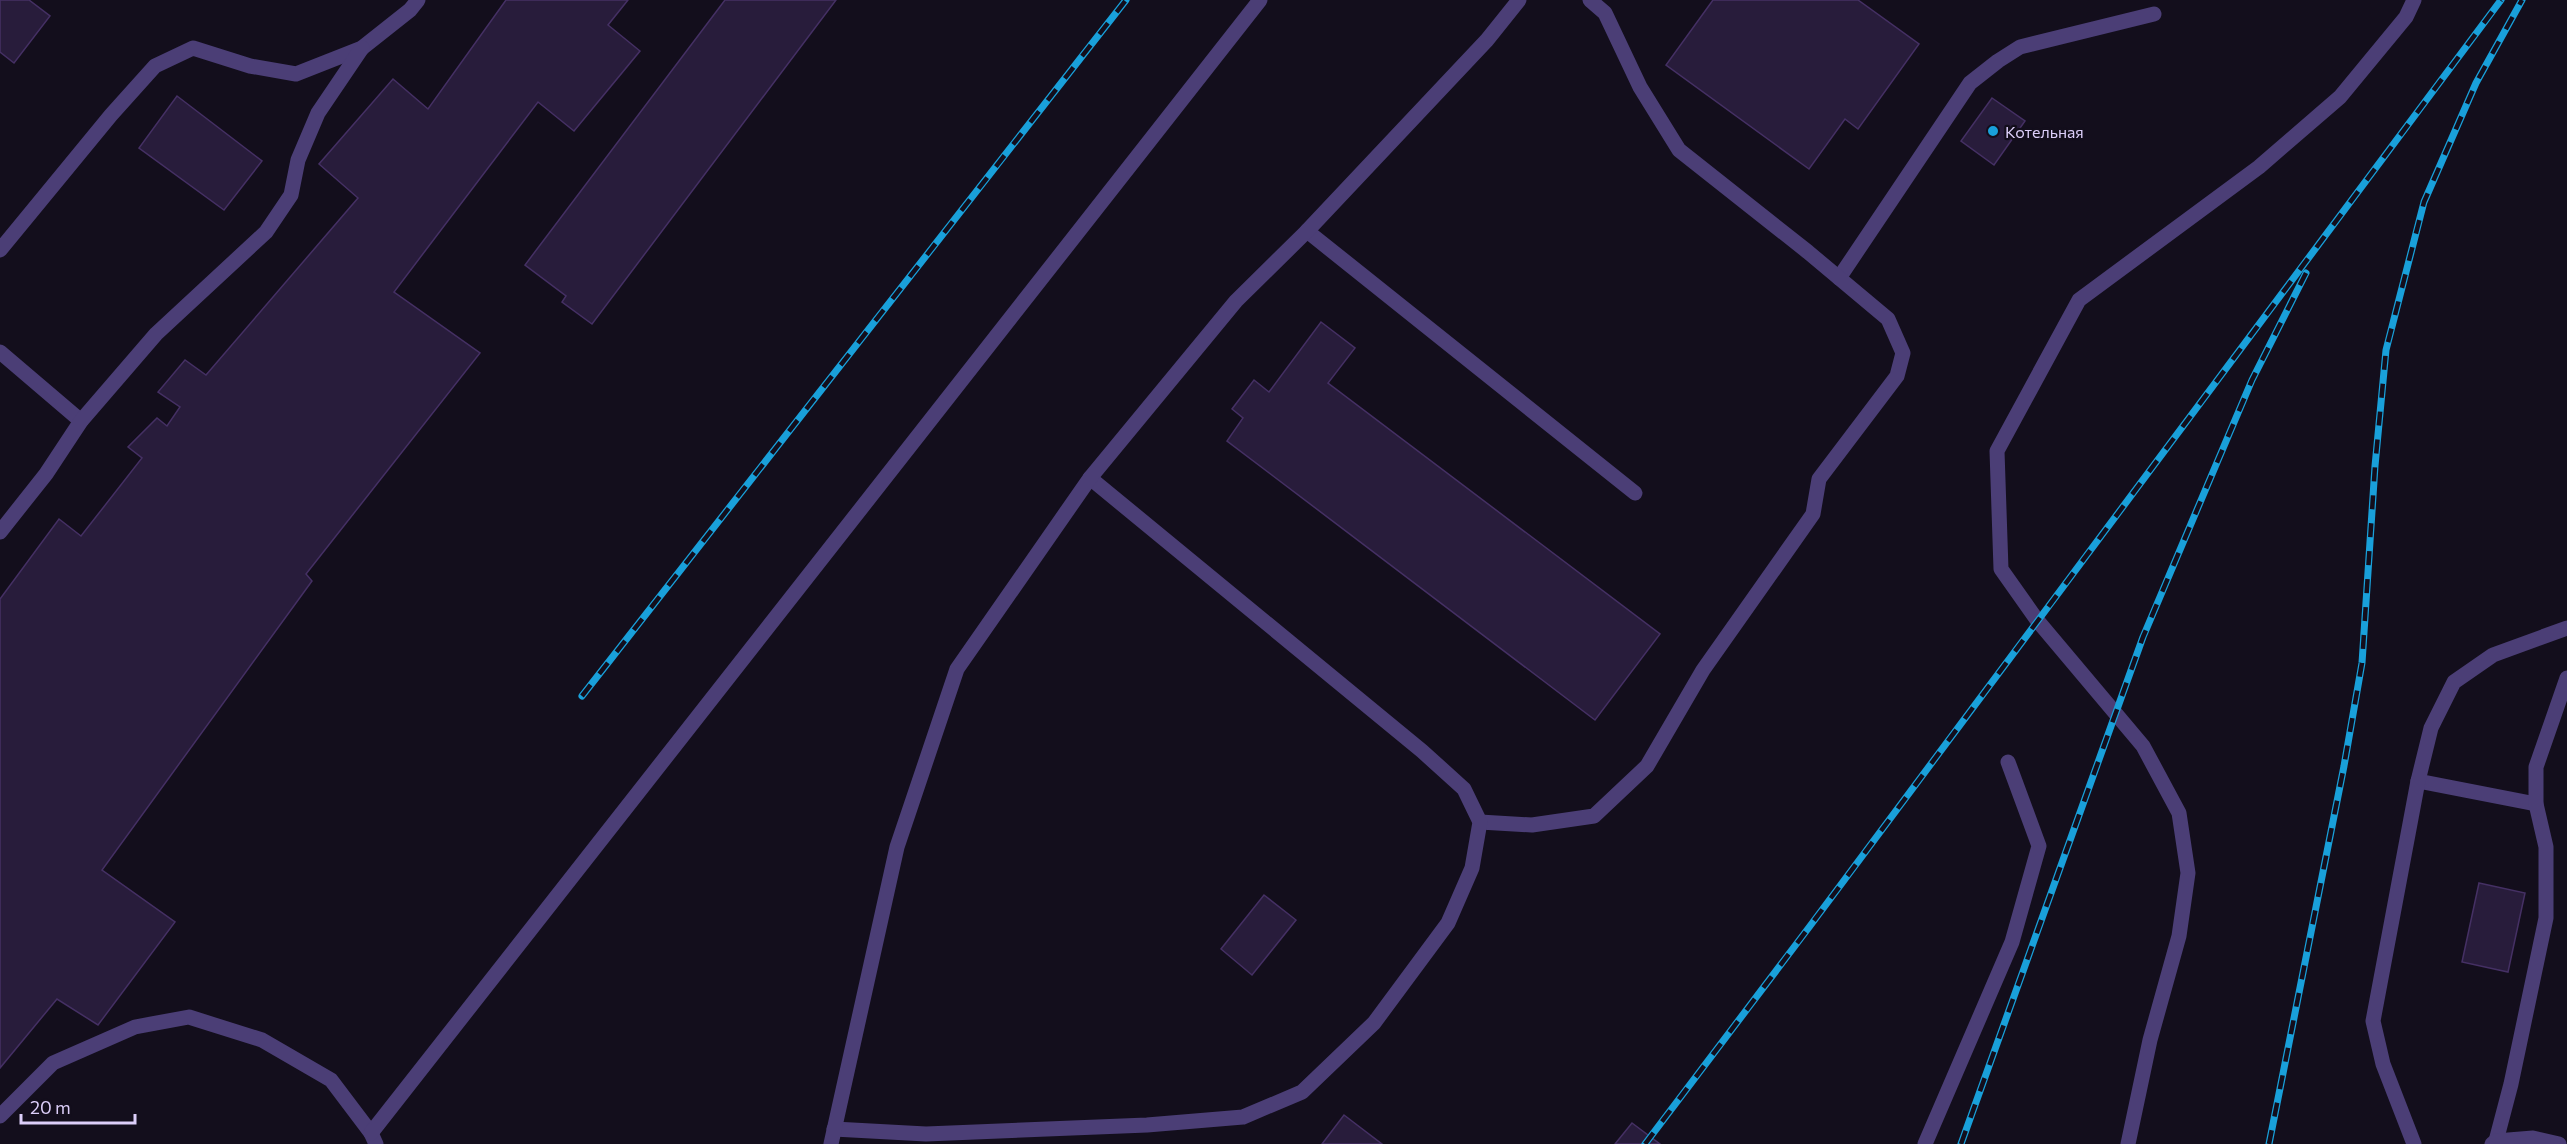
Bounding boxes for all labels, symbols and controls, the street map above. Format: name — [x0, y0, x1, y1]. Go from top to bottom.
place label: Котельная — [2005, 122, 2084, 141]
marker: Котельная — [1986, 124, 2000, 138]
scale bar — [21, 1087, 135, 1125]
text: 20 m — [30, 1096, 71, 1118]

